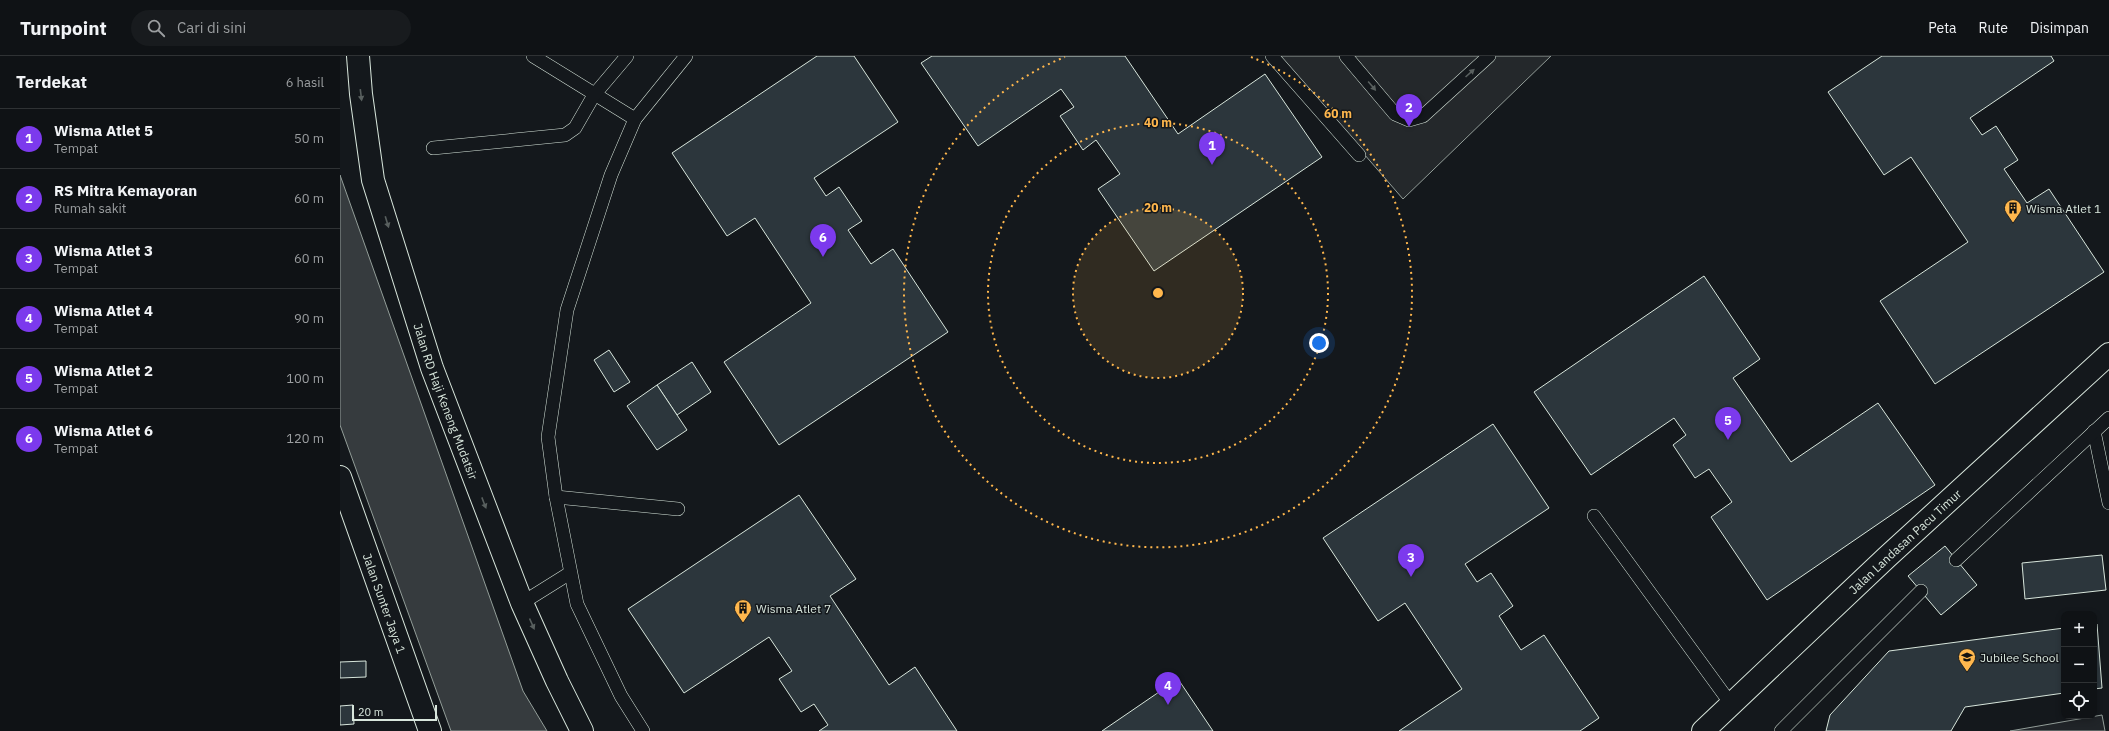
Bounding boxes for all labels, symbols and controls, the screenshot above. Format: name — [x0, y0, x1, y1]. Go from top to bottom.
search box — [131, 10, 411, 46]
text: Turnpoint — [20, 16, 107, 40]
icon: search — [145, 17, 167, 39]
text: Cari di sini — [177, 18, 246, 37]
text: Peta — [1928, 19, 1957, 37]
text: Rute — [1979, 19, 2008, 37]
text: Disimpan — [2030, 19, 2089, 37]
one-way arrow — [1465, 68, 1475, 78]
text: Terdekat — [16, 71, 87, 93]
text: 6 hasil — [286, 74, 324, 91]
one-way arrow — [1367, 80, 1376, 91]
one-way arrow — [358, 89, 364, 101]
pin: 2 — [1396, 94, 1422, 127]
text: 60 m — [1324, 106, 1352, 121]
text: 40 m — [1144, 115, 1172, 130]
text: Wisma Atlet 5 — [54, 121, 153, 140]
text: 1 — [25, 130, 33, 147]
text: 50 m — [294, 130, 324, 147]
pin: 1 — [1199, 132, 1225, 165]
text: Tempat — [54, 140, 98, 157]
text: RS Mitra Kemayoran — [54, 181, 197, 200]
text: 2 — [25, 190, 33, 207]
text: 60 m — [294, 190, 324, 207]
building icon: Wisma Atlet 1 — [2003, 198, 2023, 223]
text: Rumah sakit — [54, 200, 126, 217]
text: 20 m — [1144, 200, 1172, 215]
place label: Wisma Atlet 1 — [2026, 201, 2101, 216]
one-way arrow — [384, 216, 390, 228]
pin: 6 — [810, 224, 836, 257]
text: Wisma Atlet 3 — [54, 241, 153, 260]
text: 3 — [25, 250, 33, 267]
text: 60 m — [294, 250, 324, 267]
text: Tempat — [54, 260, 98, 277]
centre of rings — [1151, 286, 1165, 300]
text: Wisma Atlet 4 — [54, 301, 153, 320]
text: 4 — [25, 310, 33, 327]
text: 90 m — [294, 310, 324, 327]
text: Tempat — [54, 320, 98, 337]
street label: Jalan RD Haji Keneng Mudatsir — [411, 321, 482, 482]
your location — [1309, 333, 1329, 353]
text: Wisma Atlet 2 — [54, 361, 153, 380]
text: 5 — [25, 370, 33, 387]
text: 100 m — [286, 370, 324, 387]
text: Tempat — [54, 380, 98, 397]
pin: 5 — [1715, 407, 1741, 440]
text: Wisma Atlet 6 — [54, 421, 153, 440]
text: 6 — [25, 430, 33, 447]
text: 120 m — [286, 430, 324, 447]
text: Tempat — [54, 440, 98, 457]
street label: Jalan Landasan Pacu Timur — [1846, 485, 1964, 597]
one-way arrow — [481, 498, 487, 510]
pin: 3 — [1398, 544, 1424, 577]
street label: Jalan Sunter Jaya 1 — [360, 551, 409, 655]
building icon: Wisma Atlet 7 — [733, 598, 753, 623]
place label: Wisma Atlet 7 — [756, 601, 831, 616]
map controls — [2061, 611, 2097, 719]
button: + — [2061, 611, 2097, 647]
one-way arrow — [529, 619, 535, 631]
school or university icon: Jubilee School — [1957, 647, 1977, 672]
button: − — [2061, 647, 2097, 683]
place label: Jubilee School — [1980, 650, 2059, 665]
pin: 4 — [1155, 672, 1181, 705]
button: locate — [2061, 683, 2097, 719]
scale bar — [352, 703, 437, 722]
text: 20 m — [358, 705, 383, 719]

